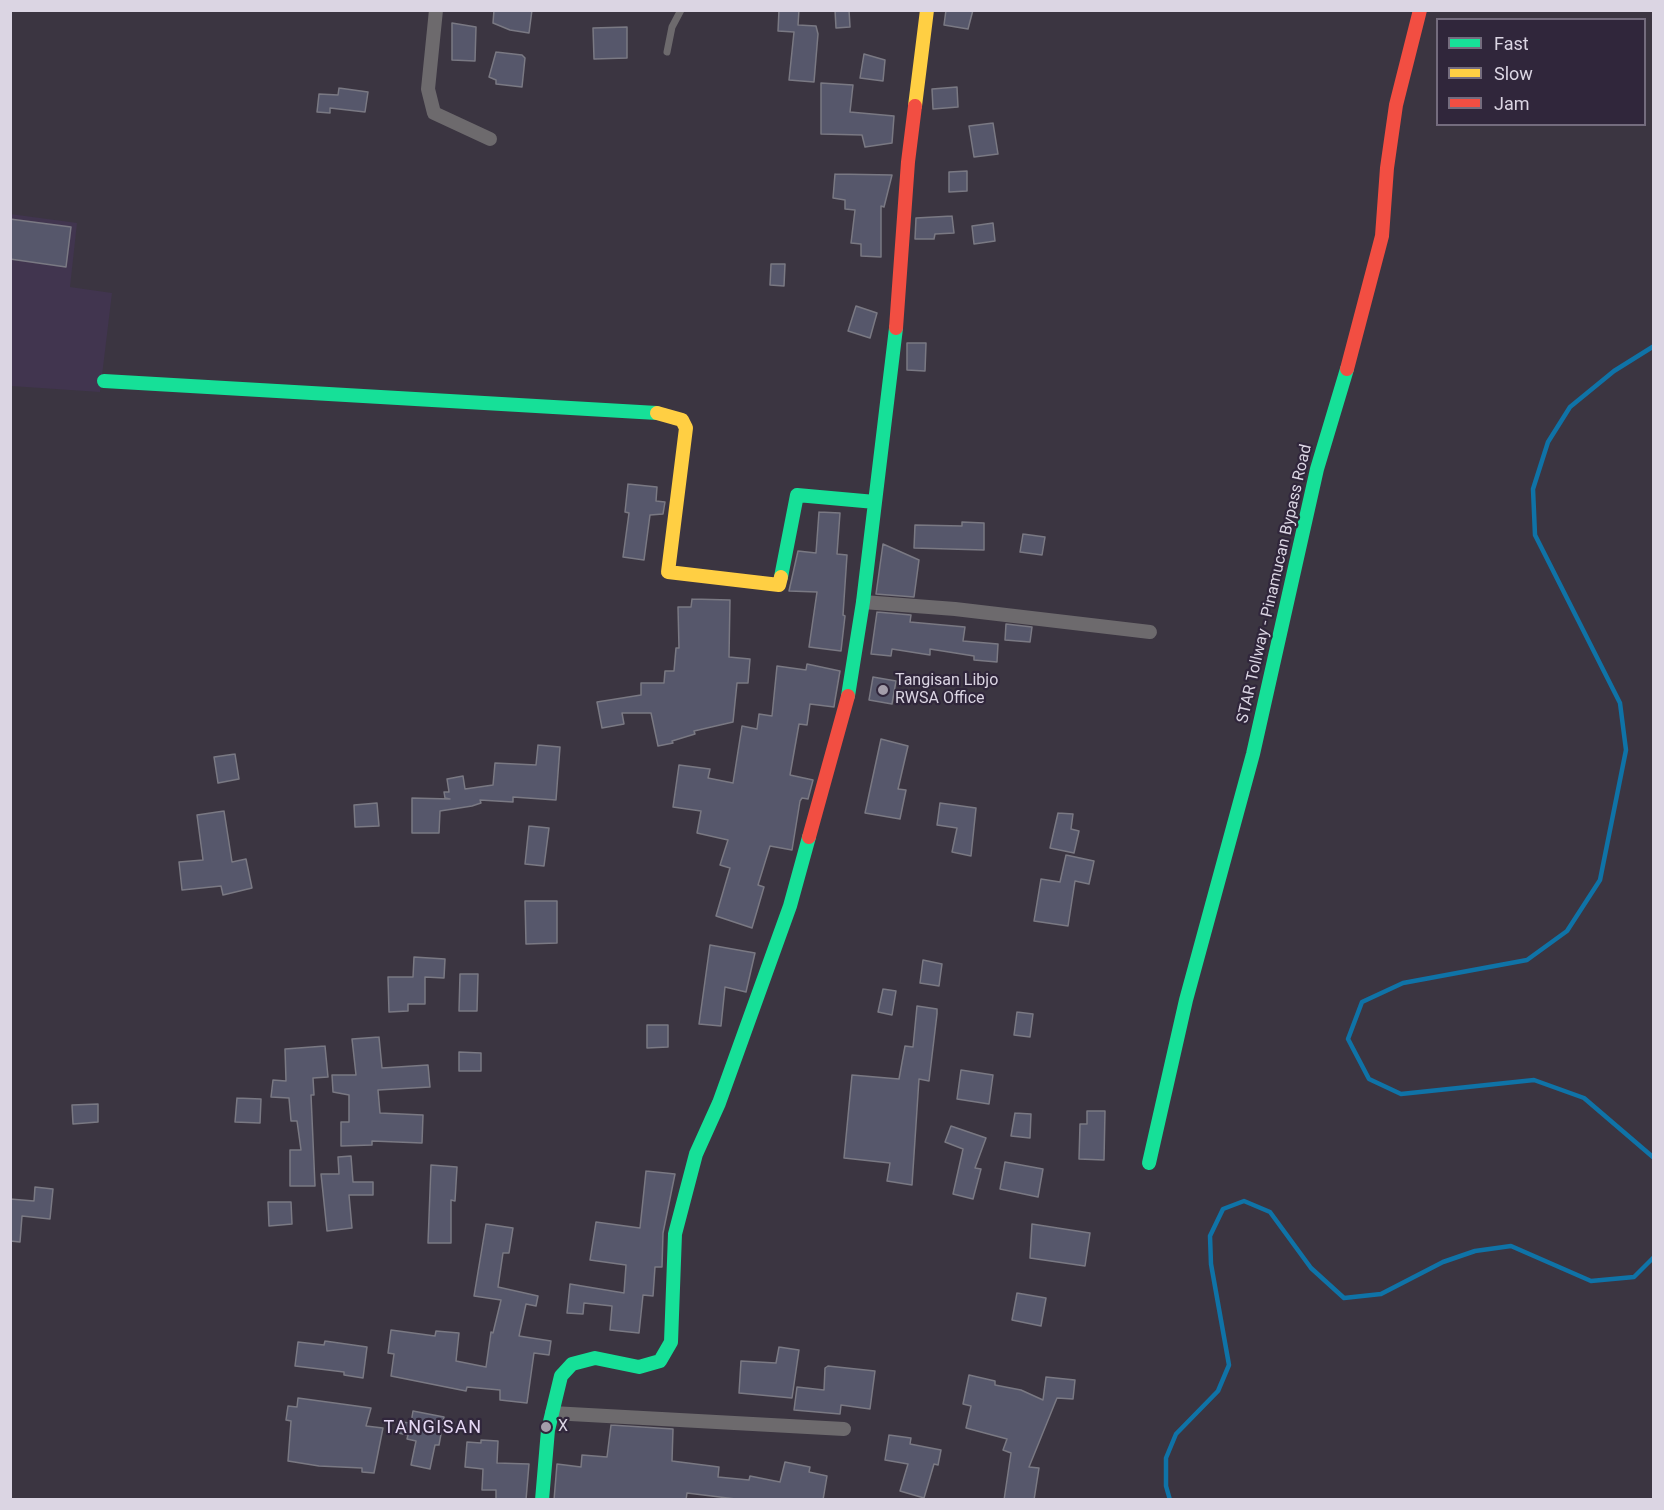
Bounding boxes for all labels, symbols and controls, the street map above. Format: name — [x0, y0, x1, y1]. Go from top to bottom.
legend — [1436, 18, 1646, 126]
text: Fast — [1494, 33, 1529, 54]
text: Slow — [1494, 63, 1533, 84]
text: Jam — [1494, 93, 1530, 114]
street label: STAR Tollway - Pinamucan Bypass Road — [1234, 443, 1316, 725]
place label: Tangisan Libjo RWSA Office — [895, 671, 998, 709]
marker: Tangisan Libjo RWSA Office — [876, 683, 890, 697]
district label: TANGISAN — [383, 1417, 483, 1439]
place label: X — [558, 1417, 568, 1437]
marker: X — [539, 1420, 553, 1434]

